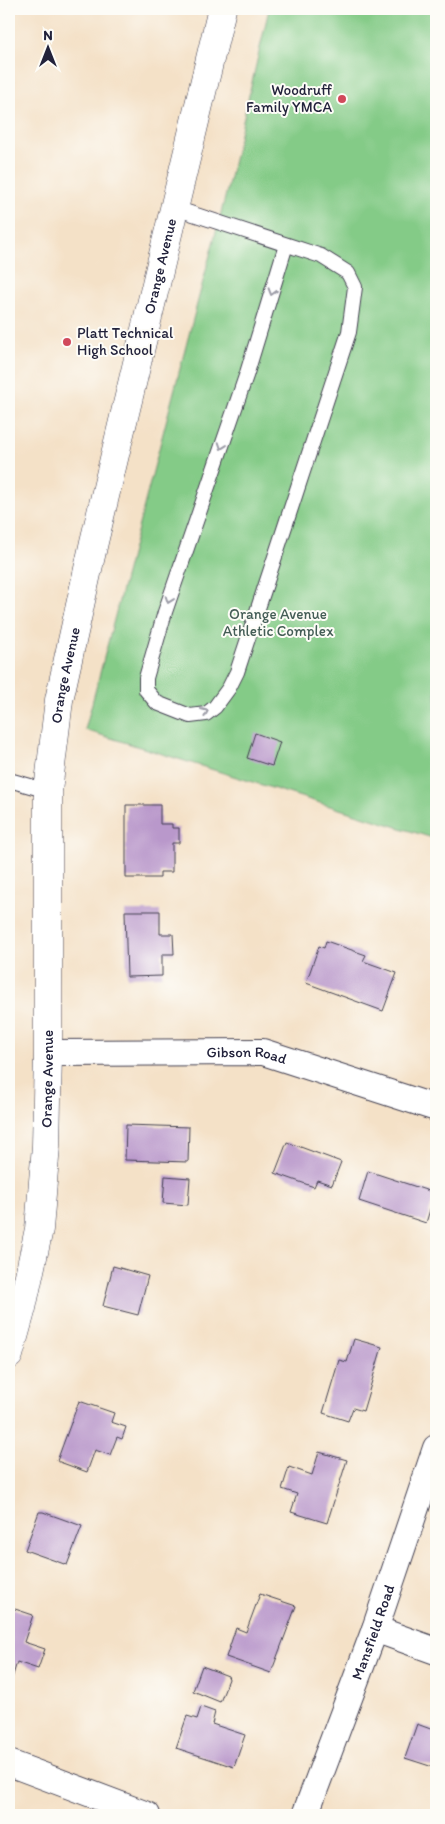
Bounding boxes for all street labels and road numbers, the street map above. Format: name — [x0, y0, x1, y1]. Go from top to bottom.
street label: Orange Avenue — [140, 217, 180, 316]
street label: Orange Avenue — [47, 625, 84, 724]
street label: Orange Avenue — [37, 1030, 57, 1128]
street label: Gibson Road — [206, 1043, 290, 1068]
street label: Mansfield Road — [348, 1582, 398, 1682]

